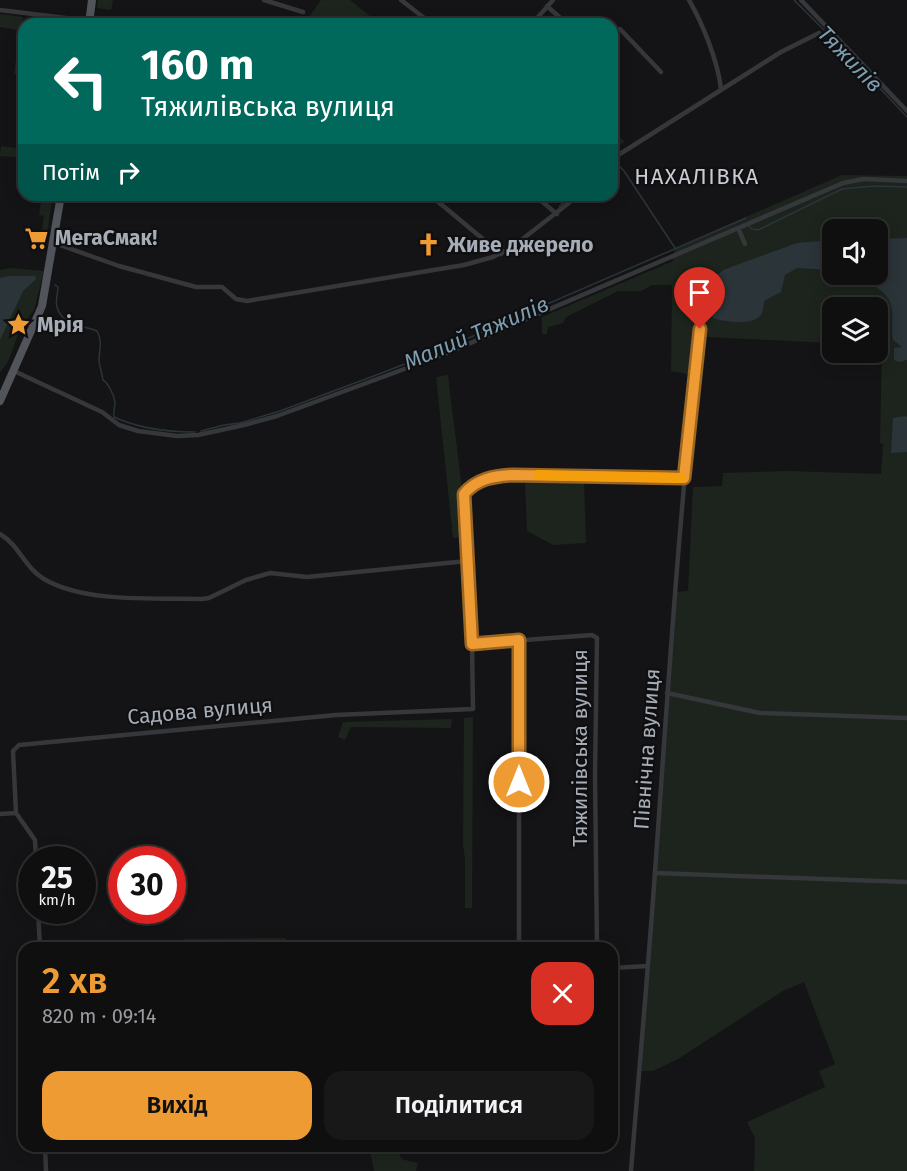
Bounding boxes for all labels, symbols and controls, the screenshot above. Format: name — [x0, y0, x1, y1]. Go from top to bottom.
water label: Тяжилів — [812, 20, 888, 98]
text: 160 m — [141, 40, 254, 90]
icon: left — [42, 42, 120, 120]
text: Тяжилівська вулиця — [141, 91, 395, 123]
icon: right — [112, 156, 145, 189]
text: Потім — [42, 159, 100, 186]
district label: НАХАЛІВКА — [634, 163, 760, 190]
map controls — [822, 219, 888, 363]
button: sound — [822, 219, 888, 285]
supermarket icon: МегаСмак! — [24, 225, 50, 251]
place label: МегаСмак! — [55, 225, 157, 251]
church icon: Живе джерело — [416, 232, 442, 258]
place label: Живе джерело — [446, 232, 594, 258]
pin — [674, 267, 725, 329]
icon: arrive — [683, 276, 716, 309]
water label: Малий Тяжилів — [400, 290, 552, 376]
button: layers — [822, 297, 888, 363]
place icon: Мрія — [6, 312, 32, 338]
place label: Мрія — [37, 312, 84, 338]
street label: Тяжилівська вулиця — [567, 649, 593, 847]
street label: Північна вулиця — [628, 668, 666, 830]
street label: Садова вулиця — [126, 692, 274, 730]
position arrow — [487, 750, 551, 814]
speed limit sign: 30 — [108, 846, 186, 924]
text: 25 — [41, 860, 73, 896]
text: km/h — [38, 891, 76, 909]
text: 2 хв — [42, 959, 107, 1003]
button: close — [531, 962, 594, 1025]
text: 820 m · 09:14 — [42, 1004, 156, 1028]
button: Вихід — [42, 1071, 312, 1140]
button: Поділитися — [324, 1071, 594, 1140]

